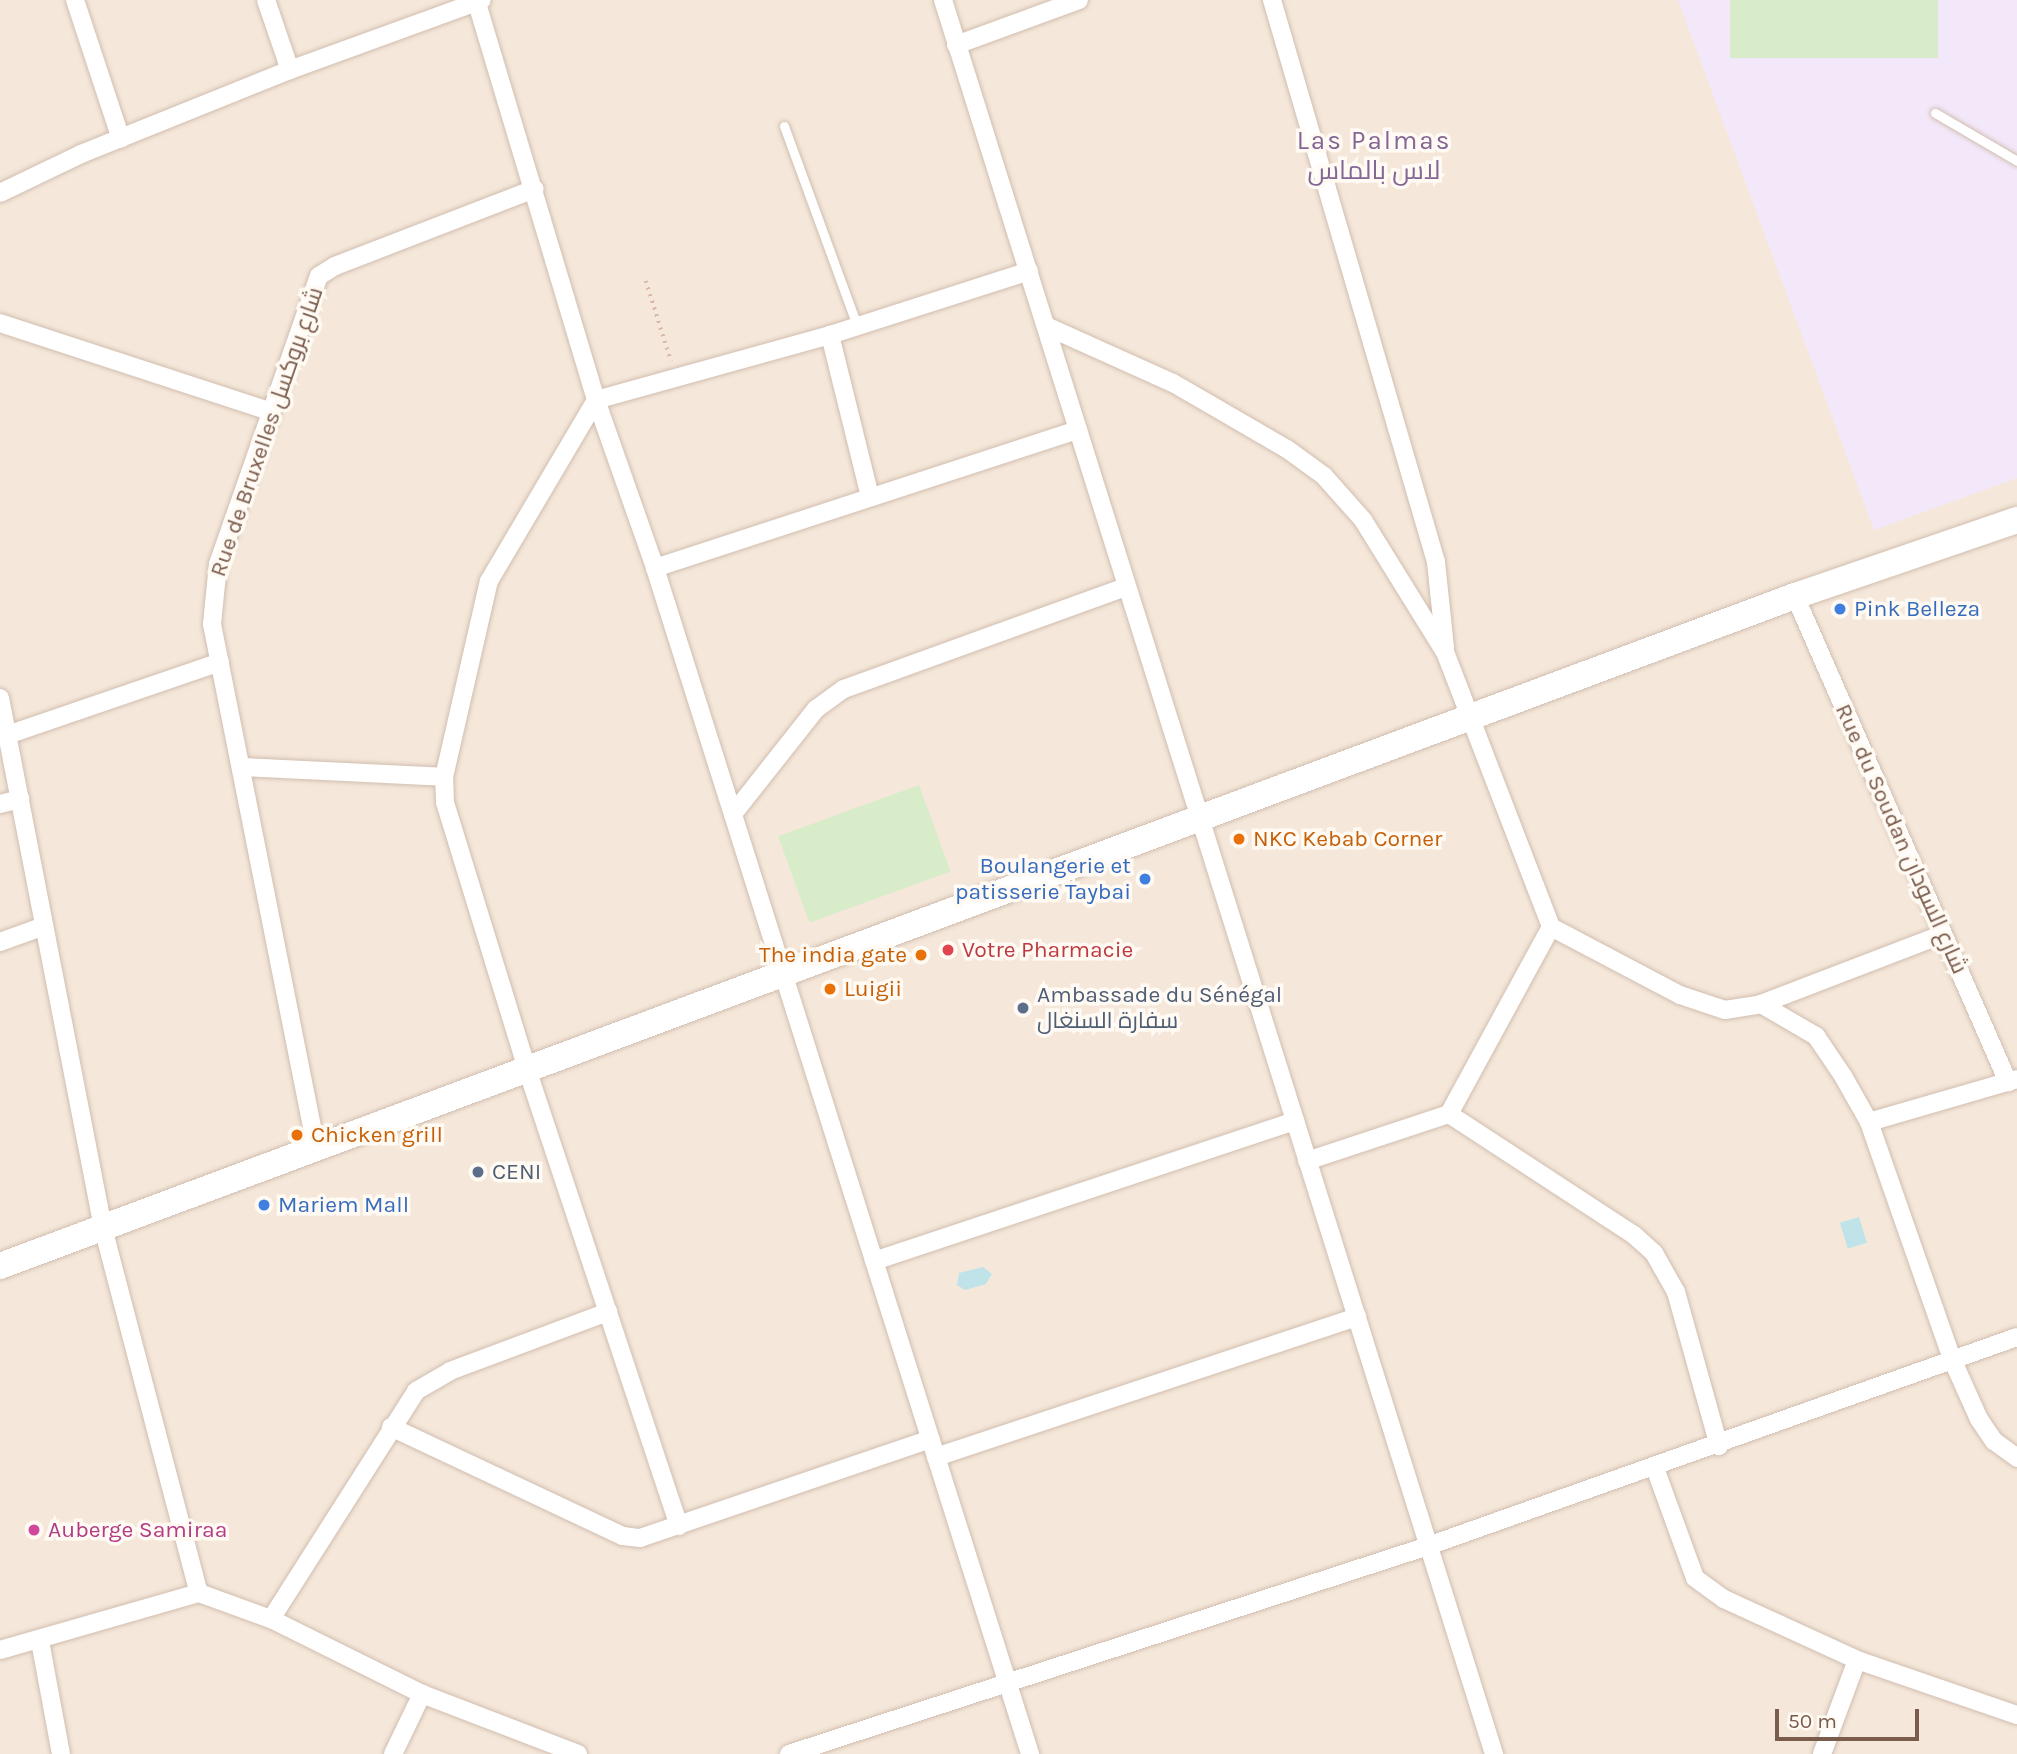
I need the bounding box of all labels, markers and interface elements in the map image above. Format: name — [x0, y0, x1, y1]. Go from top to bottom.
district label: Las Palmas لاس بالماس — [1298, 125, 1450, 186]
street label: Rue de Bruxelles شارع بروكسل — [204, 284, 330, 580]
place label: Pink Belleza — [1854, 595, 1980, 623]
marker: Pink Belleza — [1832, 601, 1848, 617]
street label: Rue du Soudan شارع السودان — [1829, 700, 1973, 978]
place label: NKC Kebab Corner — [1253, 825, 1442, 853]
marker: NKC Kebab Corner — [1231, 831, 1247, 847]
place label: Boulangerie et patisserie Taybai — [955, 852, 1131, 906]
marker: Boulangerie et patisserie Taybai — [1137, 871, 1153, 887]
place label: Votre Pharmacie — [962, 936, 1133, 964]
place label: The india gate — [759, 941, 907, 969]
marker: Votre Pharmacie — [940, 942, 956, 958]
marker: The india gate — [913, 947, 929, 963]
place label: Luigii — [844, 975, 902, 1003]
marker: Luigii — [822, 981, 838, 997]
place label: Ambassade du Sénégal سفارة السنغال — [1037, 981, 1282, 1035]
marker: Ambassade du Sénégal سفارة السنغال — [1015, 1000, 1031, 1016]
place label: Chicken grill — [311, 1121, 443, 1149]
marker: Chicken grill — [289, 1127, 305, 1143]
place label: CENI — [492, 1158, 541, 1186]
marker: CENI — [470, 1164, 486, 1180]
place label: Mariem Mall — [278, 1191, 409, 1219]
marker: Mariem Mall — [256, 1197, 272, 1213]
place label: Auberge Samiraa — [48, 1516, 227, 1544]
marker: Auberge Samiraa — [26, 1522, 42, 1538]
scale bar — [1779, 1694, 1923, 1738]
text: 50 m — [1788, 1709, 1837, 1733]

